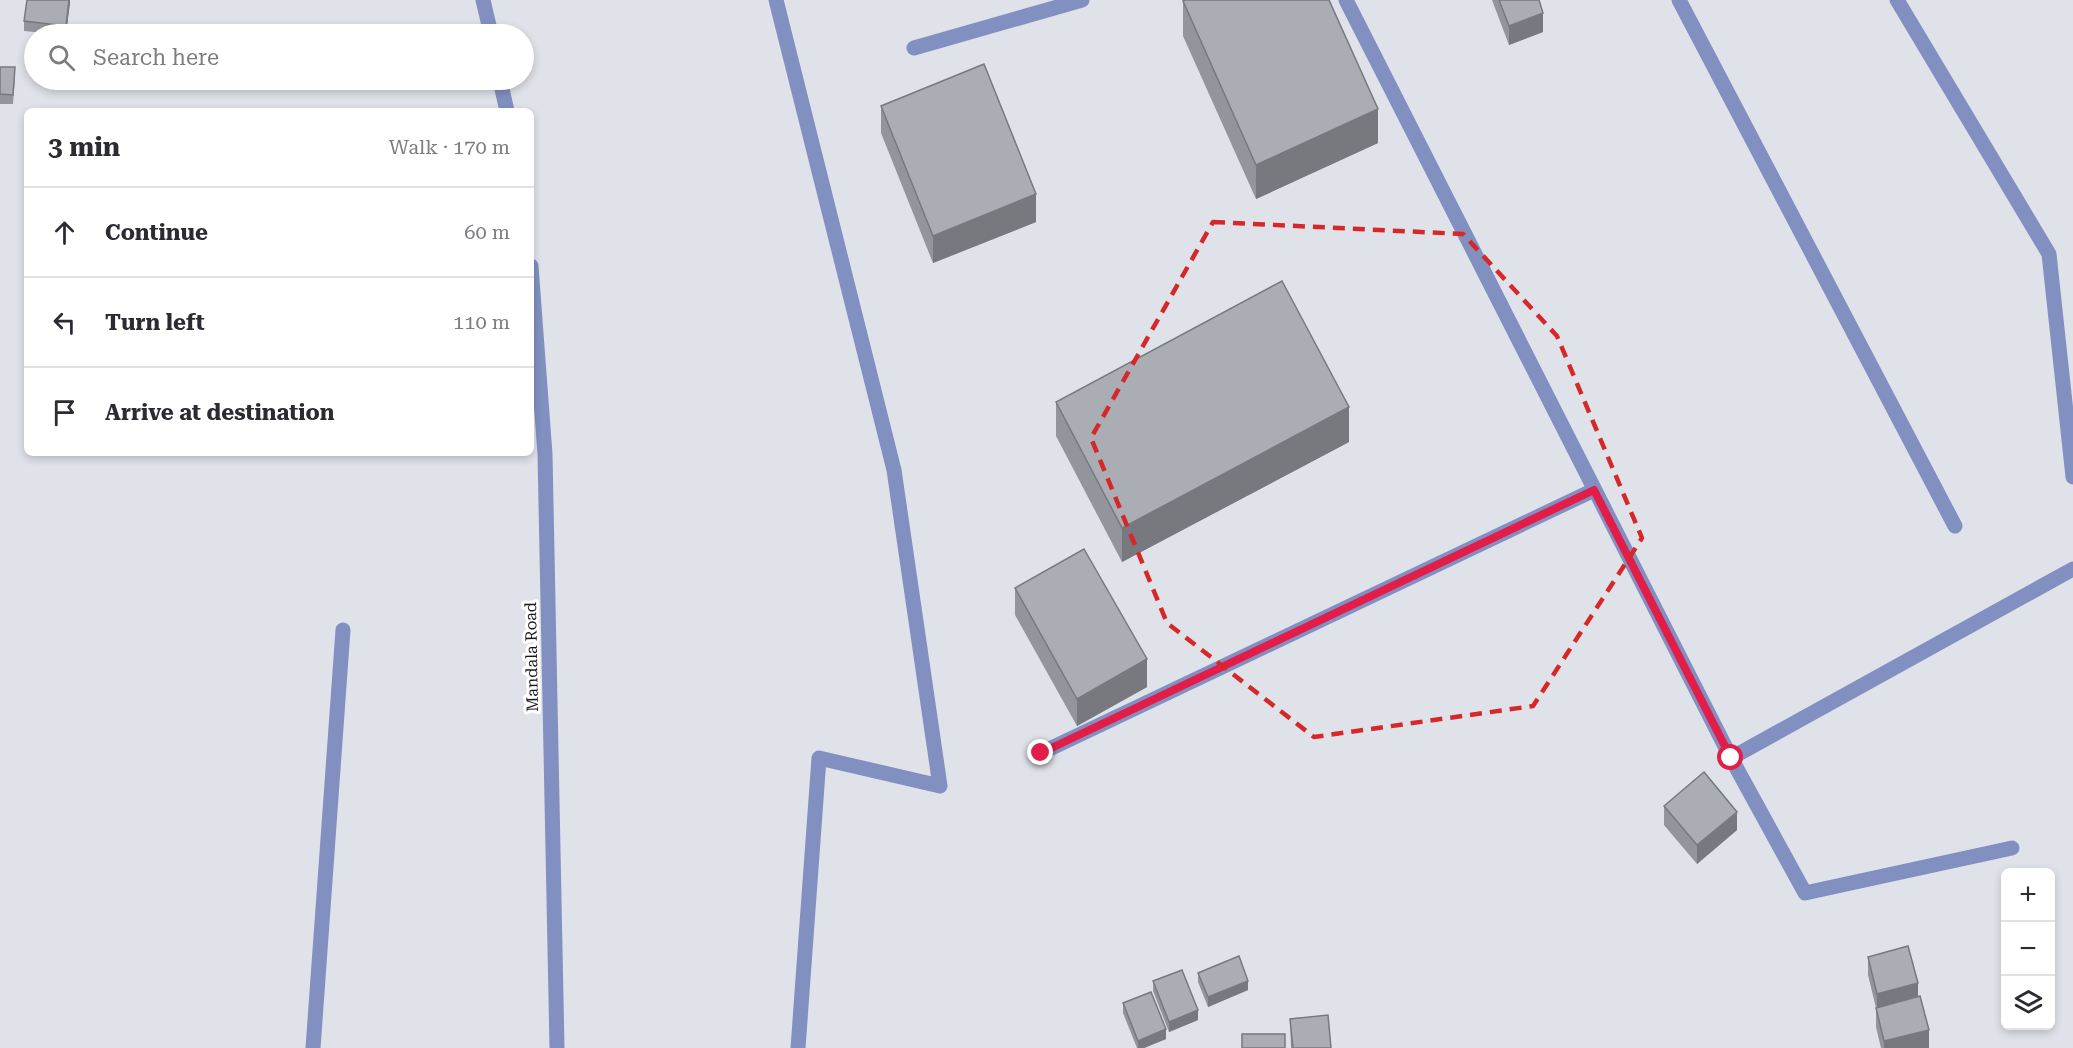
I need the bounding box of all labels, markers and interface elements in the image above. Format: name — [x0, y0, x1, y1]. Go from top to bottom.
search box — [24, 24, 534, 90]
icon: search — [45, 41, 78, 74]
text: Search here — [93, 45, 219, 70]
text: 3 min — [48, 132, 120, 162]
text: Walk · 170 m — [389, 135, 510, 159]
icon: ahead — [48, 216, 81, 249]
text: Continue — [105, 220, 208, 245]
text: 60 m — [464, 220, 510, 244]
icon: left — [48, 306, 81, 339]
text: Turn left — [105, 310, 205, 335]
text: 110 m — [453, 310, 510, 334]
icon: arrive — [48, 396, 81, 429]
text: Arrive at destination — [105, 400, 334, 425]
street label: Mandala Road — [521, 602, 542, 712]
route end — [1027, 739, 1053, 765]
route start — [1717, 744, 1743, 770]
map controls — [2001, 868, 2055, 1030]
button: + — [2001, 868, 2055, 922]
button: − — [2001, 922, 2055, 976]
button: layers — [2001, 976, 2055, 1030]

